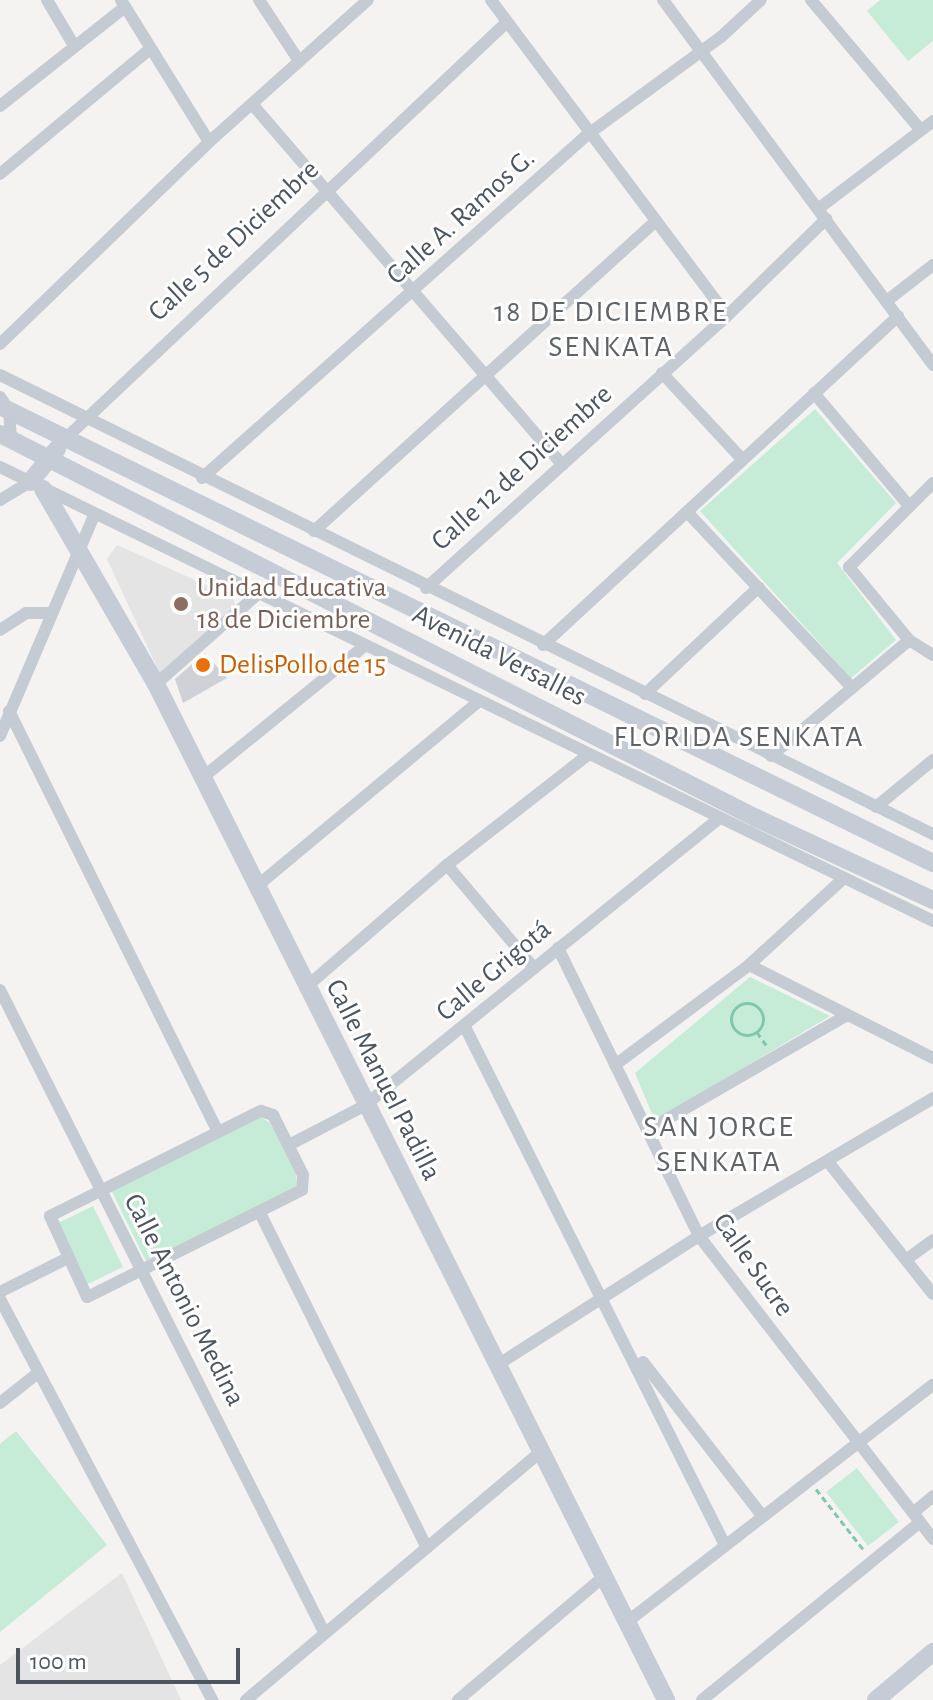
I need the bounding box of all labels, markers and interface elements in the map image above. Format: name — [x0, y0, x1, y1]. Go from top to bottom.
street label: Calle A. Ramos G. — [380, 142, 542, 292]
street label: Calle 5 de Diciembre — [142, 153, 326, 329]
district label: 18 DE DICIEMBRE SENKATA — [494, 294, 728, 364]
street label: Calle 12 de Diciembre — [425, 378, 619, 558]
place label: Unidad Educativa 18 de Diciembre — [197, 571, 387, 637]
marker: Unidad Educativa 18 de Diciembre — [172, 595, 190, 613]
street label: Avenida Versalles — [407, 598, 591, 714]
place label: DelisPollo de 15 — [219, 648, 386, 682]
marker: DelisPollo de 15 — [194, 656, 212, 674]
district label: FLORIDA SENKATA — [613, 719, 865, 755]
street label: Calle Grigotá — [430, 913, 558, 1029]
street label: Calle Manuel Padilla — [318, 974, 448, 1186]
district label: SAN JORGE SENKATA — [643, 1109, 795, 1180]
street label: Calle Antonio Medina — [116, 1188, 252, 1412]
street label: Calle Sucre — [705, 1207, 801, 1323]
scale bar — [20, 1632, 244, 1682]
text: 100 m — [30, 1650, 87, 1674]

